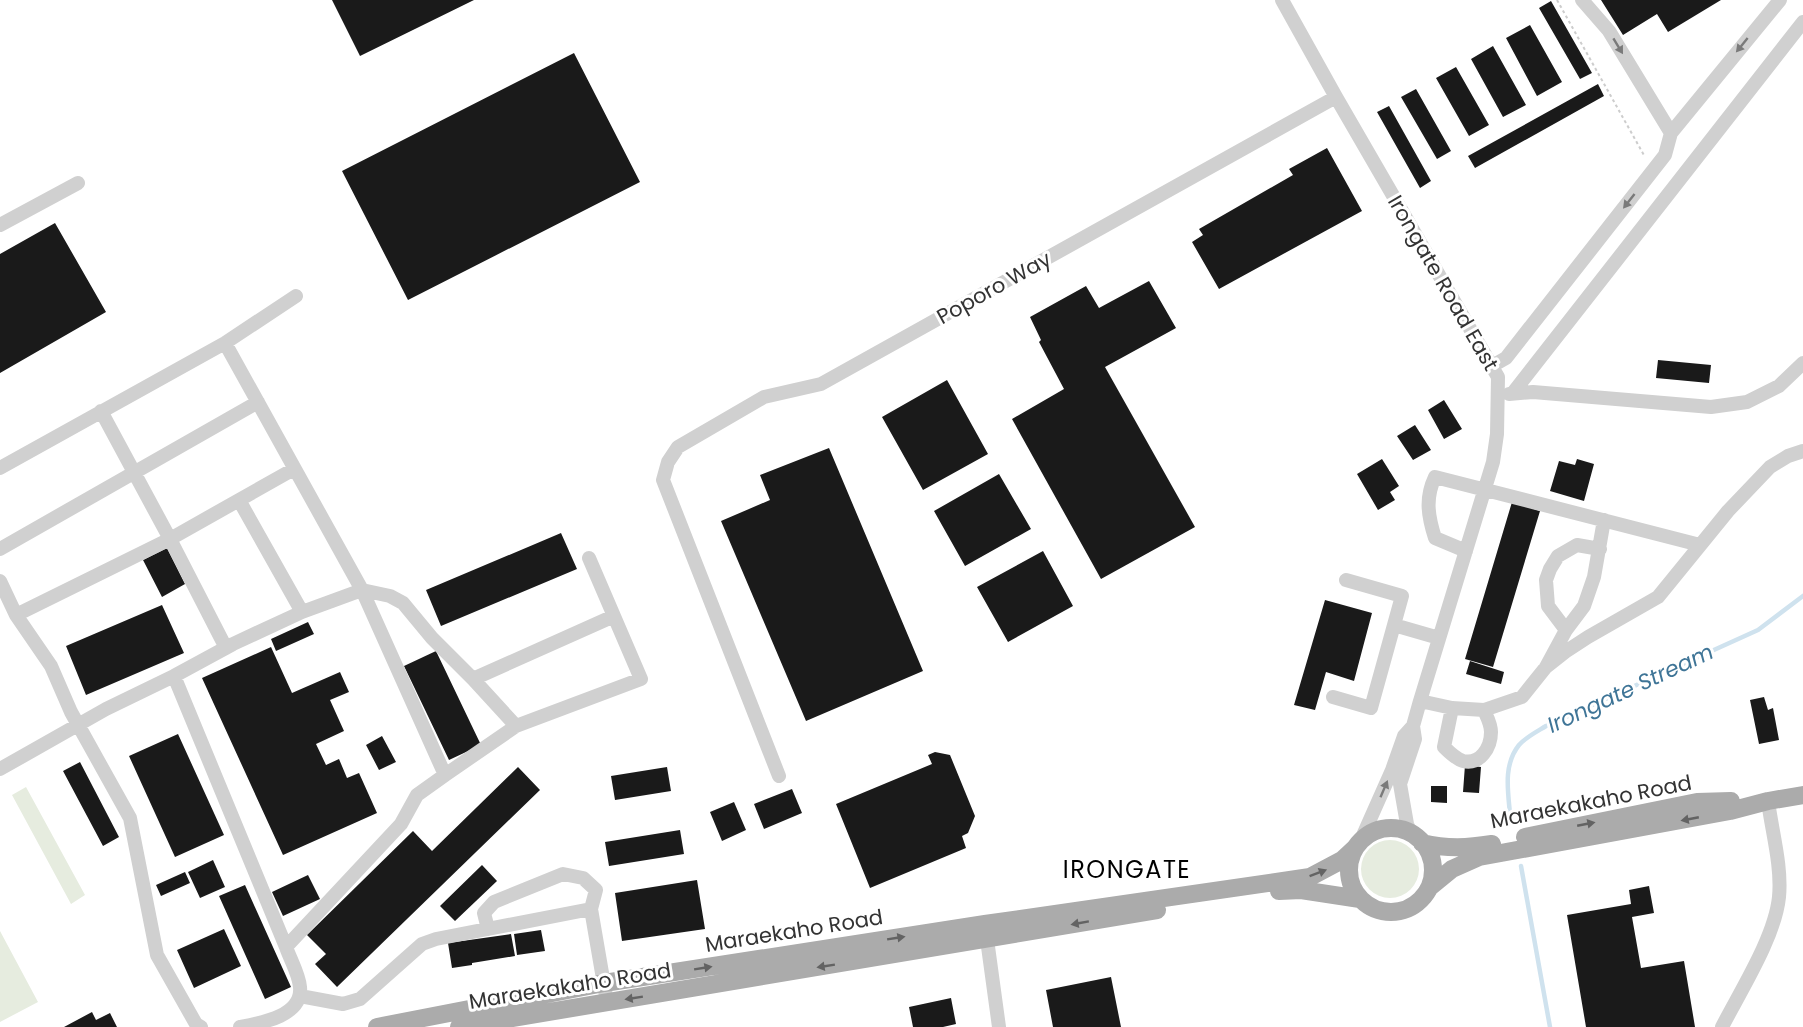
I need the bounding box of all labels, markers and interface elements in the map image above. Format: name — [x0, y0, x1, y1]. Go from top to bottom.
one-way arrow — [1736, 37, 1749, 53]
one-way arrow — [1613, 38, 1624, 54]
street label: Irongate Road East — [1381, 190, 1506, 376]
one-way arrow — [1623, 194, 1635, 209]
street label: Poporo Way — [931, 244, 1056, 331]
water label: Irongate Stream — [1542, 636, 1718, 741]
street label: Maraekakaho Road — [1488, 768, 1694, 835]
one-way arrow — [1379, 779, 1389, 797]
one-way arrow — [1681, 815, 1700, 824]
one-way arrow — [1577, 819, 1596, 828]
district label: IRONGATE — [1063, 853, 1191, 886]
one-way arrow — [1309, 868, 1327, 878]
street label: Maraekaho Road — [703, 902, 885, 959]
one-way arrow — [1071, 919, 1090, 928]
one-way arrow — [887, 933, 906, 942]
street label: Maraekakaho Road — [467, 955, 673, 1016]
one-way arrow — [816, 962, 835, 971]
one-way arrow — [694, 963, 713, 972]
one-way arrow — [624, 993, 643, 1002]

